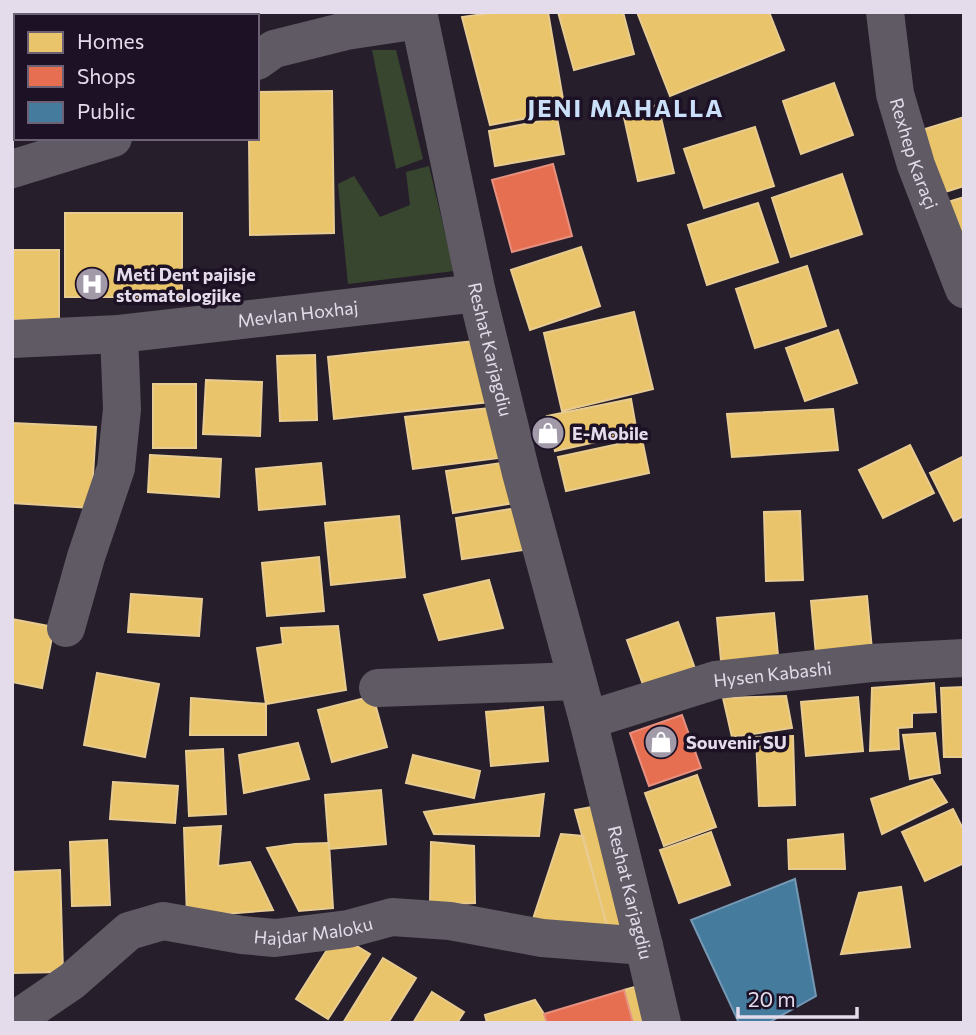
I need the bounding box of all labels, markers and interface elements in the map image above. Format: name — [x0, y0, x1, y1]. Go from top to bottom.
legend — [14, 14, 259, 140]
text: Homes — [77, 28, 144, 53]
text: Shops — [77, 63, 136, 88]
district label: JENI MAHALLA — [528, 93, 724, 122]
street label: Rexhep Karaçi — [886, 95, 943, 212]
text: Public — [77, 98, 135, 123]
place label: Meti Dent pajisje stomatologjike — [116, 263, 256, 306]
hospital icon: Meti Dent pajisje stomatologjike — [73, 265, 111, 303]
street label: Reshat Karjagdiu — [464, 280, 518, 418]
street label: Mevlan Hoxhaj — [236, 296, 359, 331]
shop icon: E-Mobile — [529, 414, 567, 452]
place label: E-Mobile — [572, 422, 648, 444]
street label: Hysen Kabashi — [712, 656, 833, 691]
shop icon: Souvenir SU — [642, 723, 680, 761]
place label: Souvenir SU — [686, 731, 787, 753]
street label: Reshat Karjagdiu — [604, 823, 658, 962]
street label: Hajdar Maloku — [253, 912, 375, 949]
scale bar — [738, 976, 857, 1020]
text: 20 m — [748, 986, 796, 1011]

